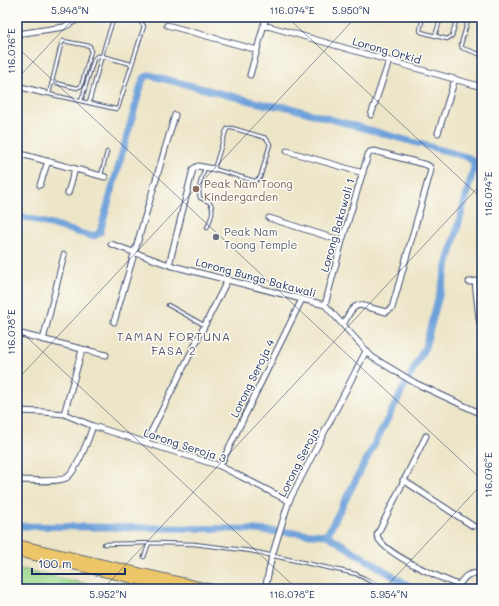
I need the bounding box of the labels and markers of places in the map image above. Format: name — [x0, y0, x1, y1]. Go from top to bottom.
place label: Peak Nam Toong Kindergarden — [204, 176, 293, 204]
marker: Peak Nam Toong Kindergarden — [191, 184, 201, 194]
place label: Peak Nam Toong Temple — [224, 224, 297, 252]
marker: Peak Nam Toong Temple — [211, 232, 221, 242]

